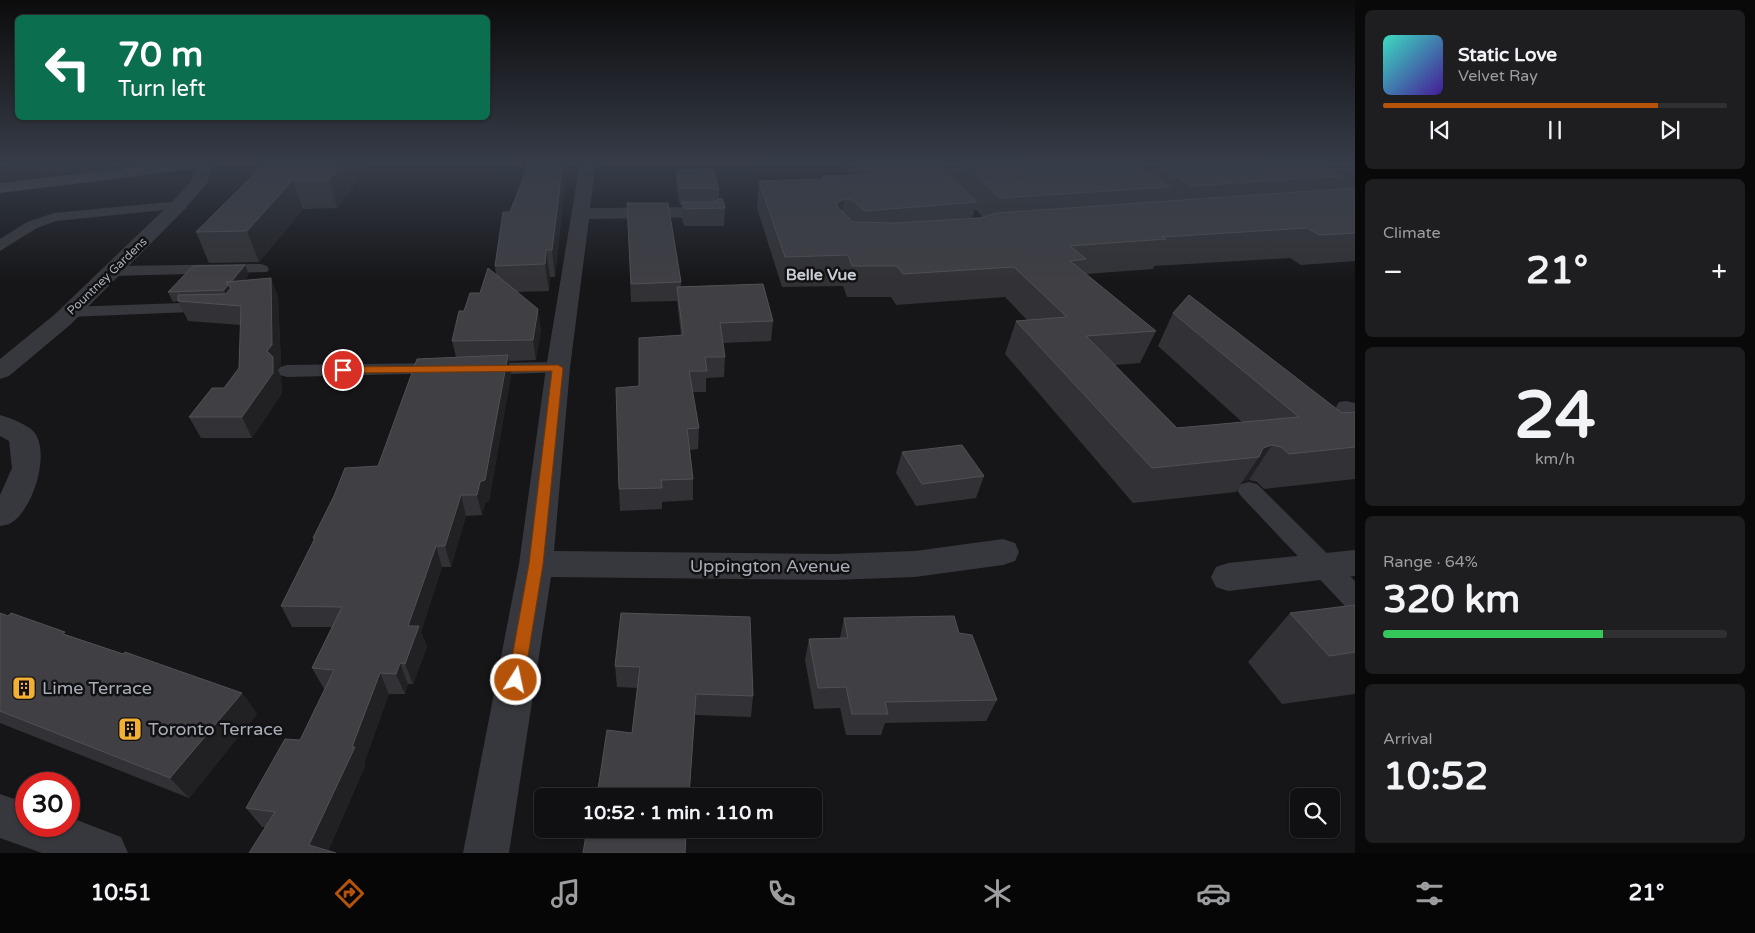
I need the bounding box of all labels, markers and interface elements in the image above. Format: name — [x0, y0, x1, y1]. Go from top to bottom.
text: 70 m — [118, 34, 203, 76]
icon: left — [35, 35, 100, 100]
text: Static Love — [1458, 44, 1557, 66]
text: Velvet Ray — [1458, 66, 1538, 86]
text: Turn left — [118, 76, 206, 102]
icon: previous — [1426, 116, 1454, 144]
icon: pause — [1541, 116, 1569, 144]
icon: next — [1656, 116, 1684, 144]
text: Climate — [1383, 223, 1441, 243]
street label: Pountney Gardens — [64, 234, 150, 318]
text: 21° — [1526, 248, 1588, 294]
text: − — [1383, 255, 1403, 289]
text: + — [1711, 255, 1727, 289]
district label: Belle Vue — [786, 265, 856, 285]
pin — [322, 349, 364, 391]
icon: arrive — [329, 356, 357, 384]
text: 24 — [1514, 377, 1596, 456]
text: km/h — [1535, 449, 1575, 469]
text: Range · 64% — [1383, 552, 1478, 572]
street label: Uppington Avenue — [690, 555, 850, 577]
text: 320 km — [1383, 577, 1520, 623]
position arrow — [489, 653, 541, 705]
building icon: Lime Terrace — [11, 675, 37, 701]
place label: Lime Terrace — [42, 677, 152, 699]
building icon: Toronto Terrace — [117, 716, 143, 742]
place label: Toronto Terrace — [148, 718, 283, 740]
text: Arrival — [1383, 729, 1432, 749]
text: 10:52 — [1383, 754, 1488, 800]
speed limit sign: 30 — [15, 772, 80, 837]
map controls — [1290, 788, 1340, 838]
button: search — [1290, 788, 1340, 838]
text: 10:52 · 1 min · 110 m — [582, 802, 774, 824]
icon: directions — [332, 876, 367, 911]
icon: music — [548, 876, 583, 911]
icon: phone — [764, 876, 799, 911]
icon: climate — [980, 876, 1015, 911]
icon: car — [1196, 876, 1231, 911]
icon: filters — [1412, 876, 1447, 911]
text: 10:51 — [91, 880, 151, 906]
text: 21° — [1628, 880, 1664, 906]

